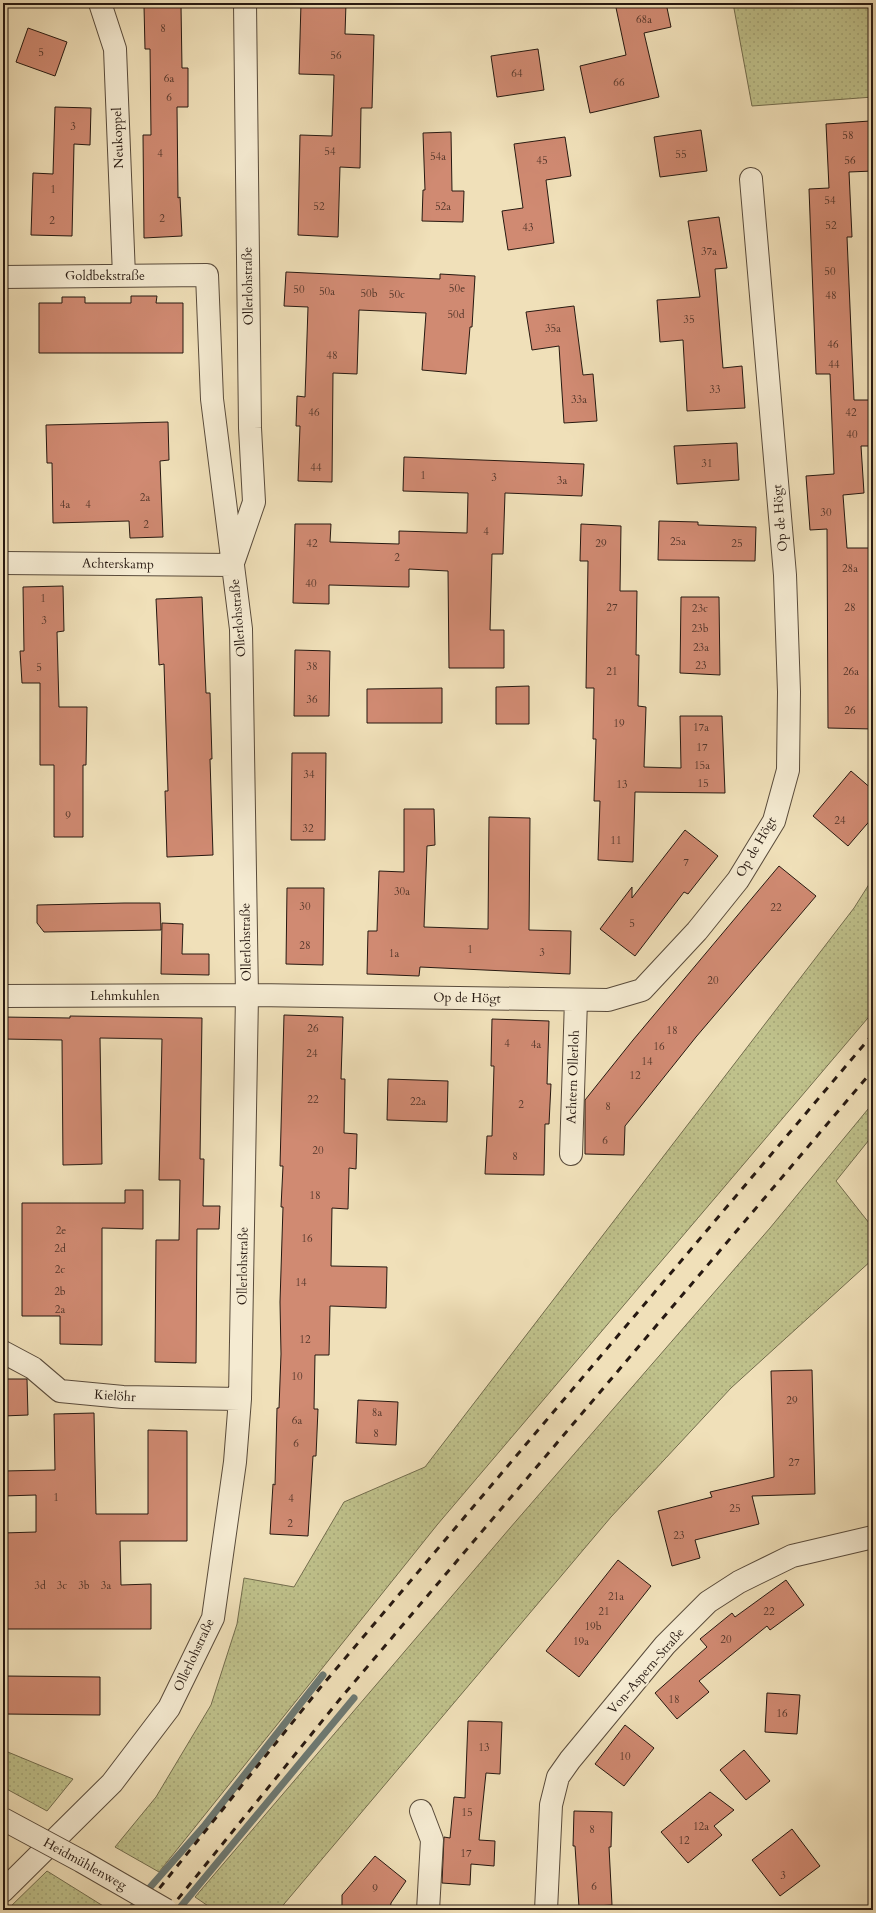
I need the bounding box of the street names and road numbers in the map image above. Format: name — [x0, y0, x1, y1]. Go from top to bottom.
street label: Neukoppel — [108, 106, 128, 169]
street label: Ollerlohstraße — [238, 247, 258, 325]
street label: Goldbekstraße — [65, 267, 145, 285]
street label: Op de Högt — [768, 484, 792, 552]
street label: Achterskamp — [82, 554, 154, 574]
street label: Ollerlohstraße — [226, 578, 250, 658]
street label: Op de Högt — [731, 813, 781, 881]
street label: Ollerlohstraße — [236, 903, 256, 981]
street label: Lehmkuhlen — [90, 987, 160, 1005]
street label: Op de Högt — [433, 988, 501, 1008]
street label: Achtern Ollerloh — [562, 1030, 584, 1124]
street label: Ollerlohstraße — [233, 1227, 253, 1305]
street label: Kielöhr — [94, 1386, 137, 1406]
street label: Ollerlohstraße — [169, 1616, 219, 1694]
street label: Von-Aspern-Straße — [604, 1624, 689, 1718]
street label: Heidmühlenweg — [40, 1834, 131, 1895]

